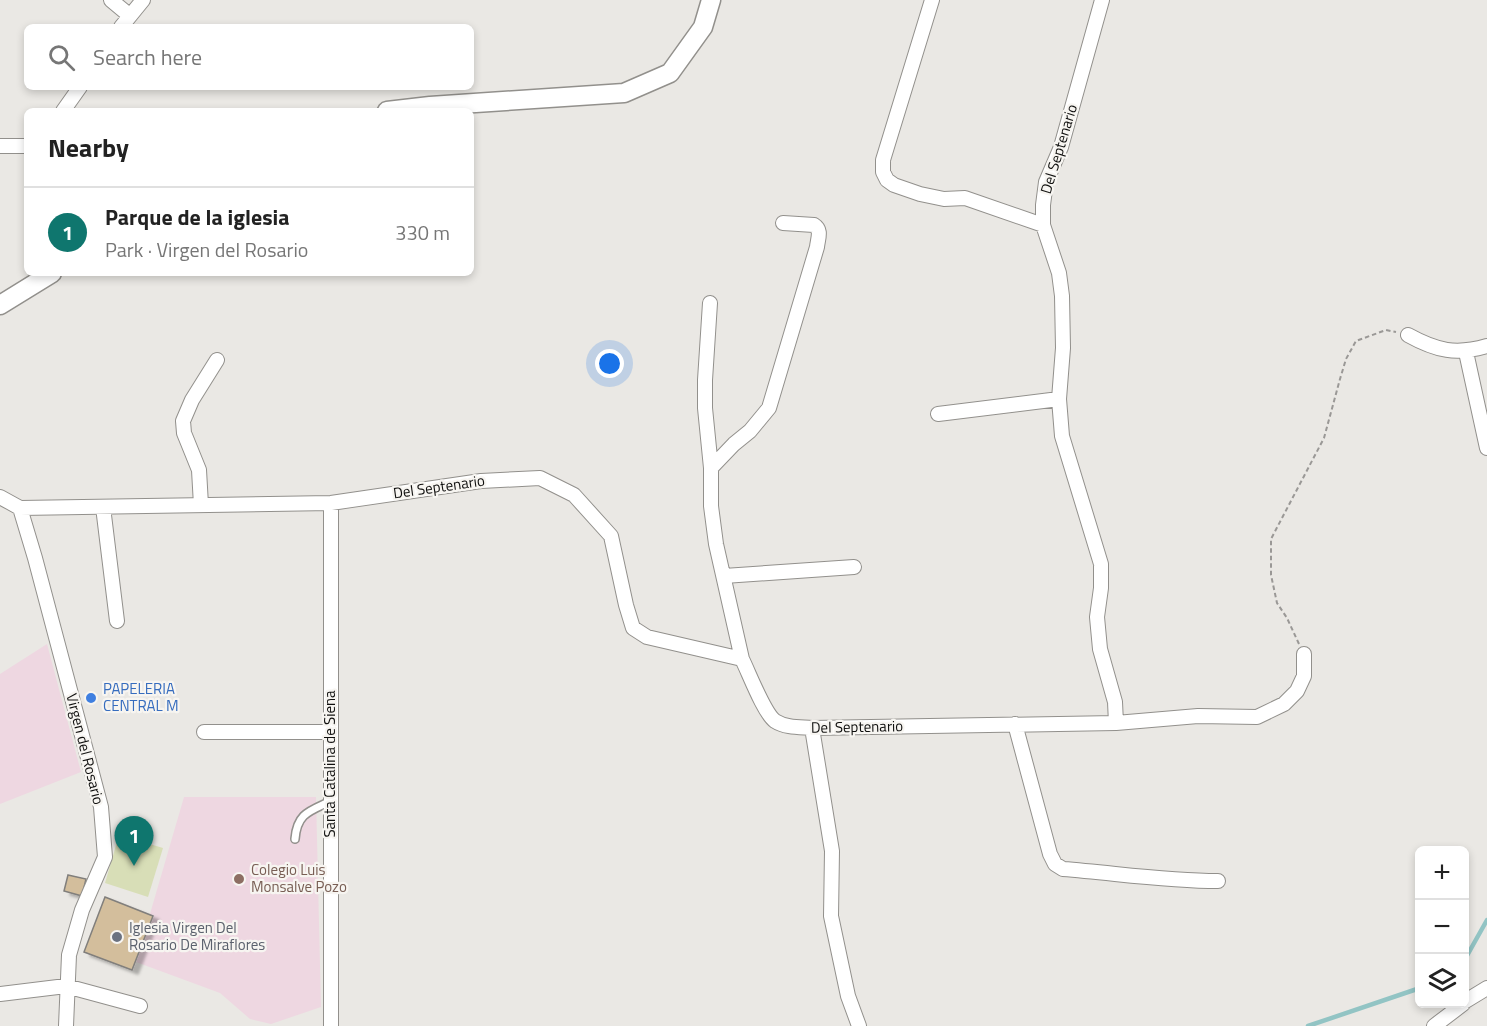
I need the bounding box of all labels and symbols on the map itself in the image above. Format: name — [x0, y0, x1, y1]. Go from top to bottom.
street label: Del Septenario — [1034, 101, 1083, 196]
your location — [595, 349, 624, 378]
street label: Del Septenario — [392, 469, 486, 504]
place label: PAPELERIA CENTRAL M — [103, 677, 179, 717]
street label: Santa Catalina de Siena — [318, 690, 341, 838]
street label: Virgen del Rosario — [61, 691, 110, 807]
marker: PAPELERIA CENTRAL M — [84, 691, 98, 705]
street label: Del Septenario — [811, 714, 903, 739]
pin: 1 — [114, 816, 154, 866]
place label: Colegio Luis Monsalve Pozo — [251, 858, 347, 898]
marker: Colegio Luis Monsalve Pozo — [232, 872, 246, 886]
place label: Iglesia Virgen Del Rosario De Miraflores — [129, 916, 265, 956]
marker: Iglesia Virgen Del Rosario De Miraflores — [110, 930, 124, 944]

